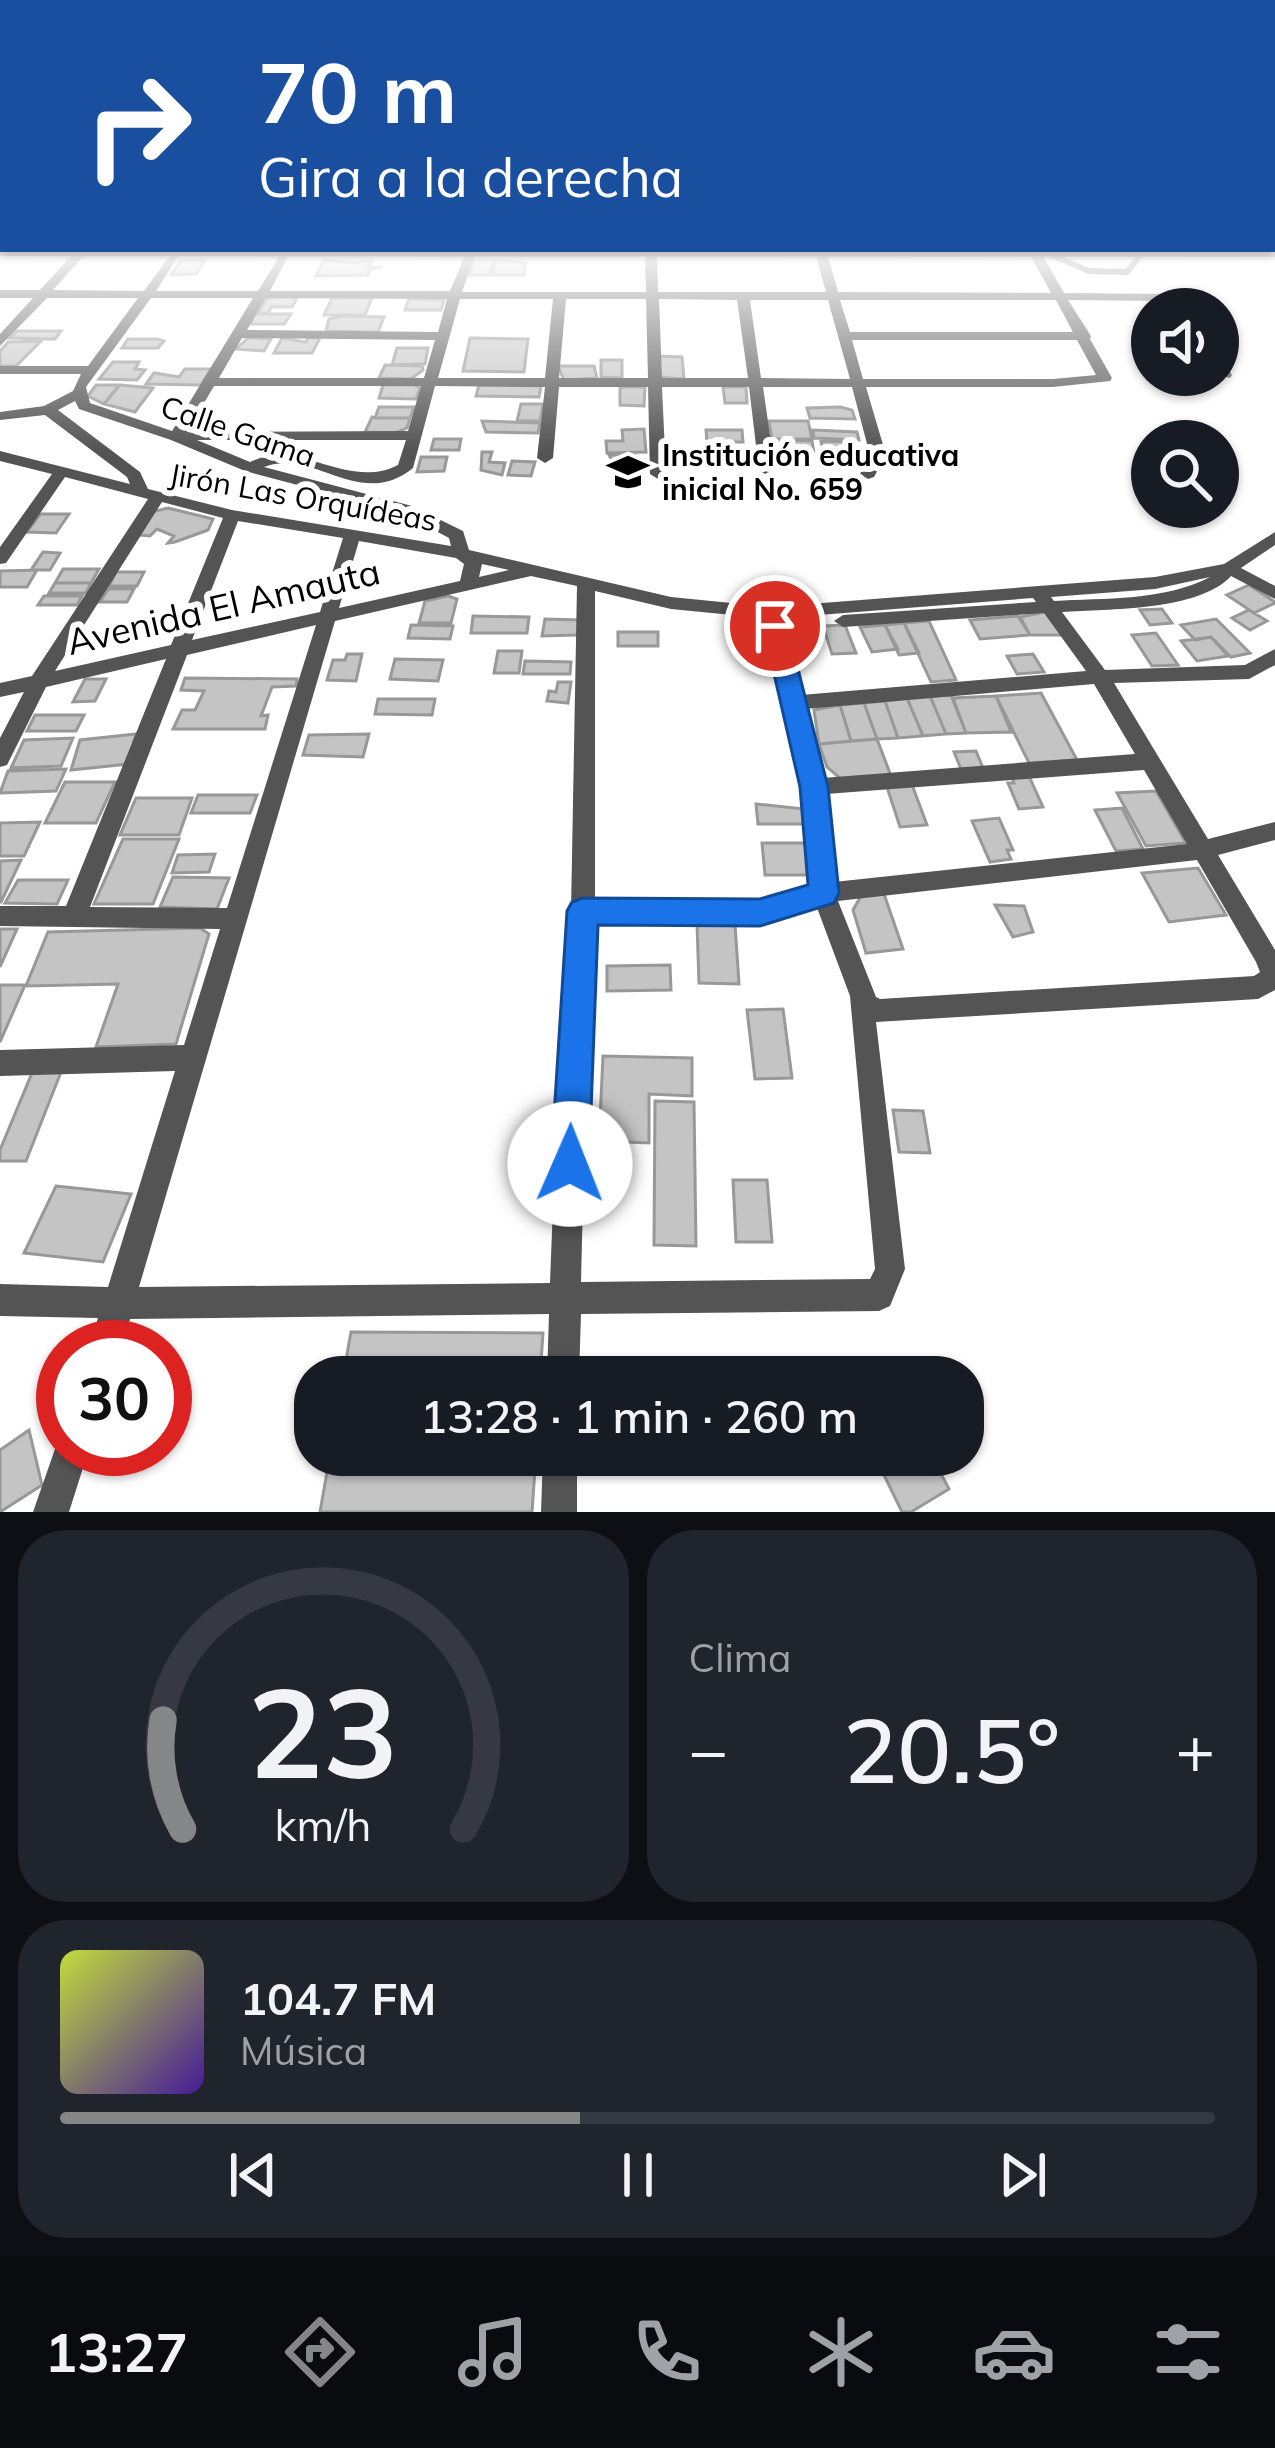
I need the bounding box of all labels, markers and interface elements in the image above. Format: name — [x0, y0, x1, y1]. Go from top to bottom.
text: 70 m — [258, 39, 457, 144]
icon: right — [60, 48, 216, 204]
text: Gira a la derecha — [258, 143, 683, 211]
map controls — [1131, 288, 1239, 528]
button: sound — [1131, 288, 1239, 396]
street label: Calle Gama — [156, 387, 320, 475]
button: search — [1131, 420, 1239, 528]
place label: Institución educativa inicial No. 659 — [662, 436, 959, 508]
school or university icon: Institución educativa inicial No. 659 — [605, 449, 651, 495]
street label: Jirón Las Orquídeas — [166, 455, 440, 539]
street label: Avenida El Amauta — [62, 548, 384, 664]
pin — [724, 575, 826, 677]
icon: arrive — [742, 593, 808, 659]
position arrow — [507, 1101, 633, 1227]
speed limit sign: 30 — [36, 1320, 192, 1476]
text: 13:28 · 1 min · 260 m — [420, 1388, 858, 1444]
text: Clima — [689, 1633, 791, 1682]
text: 23 — [248, 1653, 398, 1809]
text: 20.5° — [843, 1693, 1060, 1806]
text: − — [689, 1708, 728, 1791]
text: + — [1175, 1708, 1215, 1791]
text: km/h — [275, 1798, 372, 1852]
text: 104.7 FM — [240, 1970, 436, 2026]
text: Música — [240, 2026, 367, 2075]
icon: previous — [220, 2142, 286, 2208]
icon: pause — [605, 2142, 671, 2208]
icon: next — [990, 2142, 1056, 2208]
icon: directions — [278, 2310, 362, 2394]
icon: music — [451, 2310, 535, 2394]
icon: phone — [625, 2310, 709, 2394]
icon: climate — [799, 2310, 883, 2394]
icon: car — [972, 2310, 1056, 2394]
icon: filters — [1146, 2310, 1230, 2394]
text: 13:27 — [45, 2318, 188, 2386]

